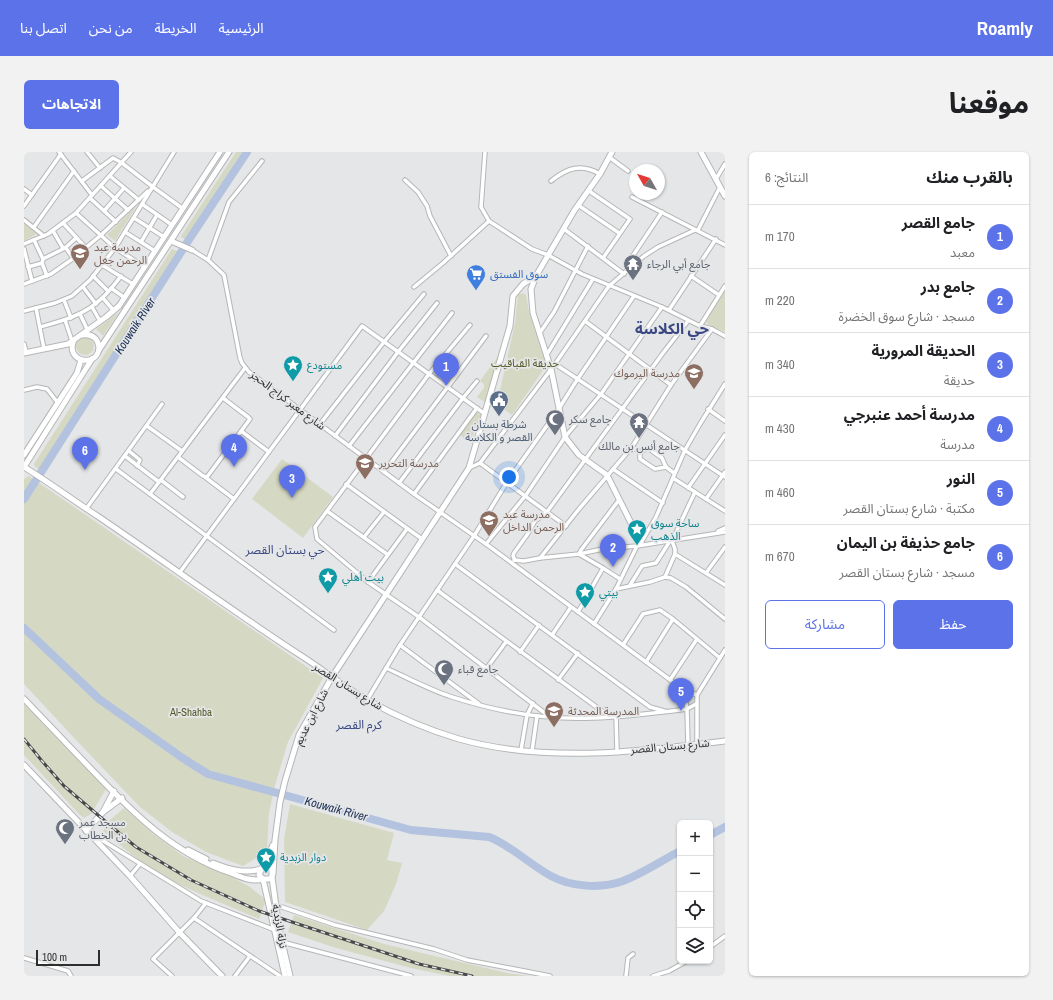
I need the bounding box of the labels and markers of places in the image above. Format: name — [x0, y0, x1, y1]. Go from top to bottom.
place label: مدرسة عبد الرحمن جغل — [94, 240, 147, 267]
school or university icon: مدرسة عبد الرحمن جغل — [69, 242, 91, 270]
temple icon: جامع أبي الرجاء — [622, 253, 644, 281]
place label: جامع أبي الرجاء — [647, 257, 711, 274]
supermarket icon: سوق الفستق — [465, 263, 487, 291]
place label: سوق الفستق — [490, 267, 548, 281]
pin: 1 — [433, 353, 459, 386]
place icon: مستودع — [282, 354, 304, 382]
place label: مستودع — [307, 358, 342, 373]
school or university icon: مدرسة اليرموك — [683, 362, 705, 390]
place label: مدرسة اليرموك — [614, 366, 680, 380]
public building icon: شرطة بستان القصر و الكلاسة — [488, 389, 510, 417]
mosque icon: جامع سكر — [544, 408, 566, 436]
temple icon: جامع أنس بن مالك — [628, 411, 650, 439]
place label: جامع سكر — [568, 412, 612, 427]
place label: شرطة بستان القصر و الكلاسة — [465, 417, 533, 444]
pin: 4 — [221, 434, 247, 467]
pin: 6 — [72, 437, 98, 470]
place label: جامع أنس بن مالك — [598, 439, 680, 454]
school or university icon: مدرسة التحرير — [354, 452, 376, 480]
place label: مدرسة التحرير — [378, 456, 439, 470]
pin: 3 — [279, 465, 305, 498]
place label: مدرسة عبد الرحمن الداخل — [503, 507, 564, 534]
school or university icon: مدرسة عبد الرحمن الداخل — [478, 509, 500, 537]
place label: ساحة سوق الذهب — [651, 516, 700, 543]
place icon: ساحة سوق الذهب — [626, 518, 648, 546]
pin: 2 — [600, 534, 626, 567]
place icon: بيت أهلي — [317, 566, 339, 594]
place label: بيت أهلي — [342, 570, 384, 587]
place icon: بيتي — [574, 581, 596, 609]
place label: بيتي — [599, 585, 618, 602]
mosque icon: جامع قباء — [433, 658, 455, 686]
place label: جامع قباء — [458, 662, 499, 677]
pin: 5 — [668, 678, 694, 711]
school or university icon: المدرسة المحدثة — [543, 700, 565, 728]
place label: المدرسة المحدثة — [568, 704, 639, 718]
place label: مسجد عمر بن الخطاب — [78, 815, 127, 842]
mosque icon: مسجد عمر بن الخطاب — [54, 817, 76, 845]
place icon: دوار الزبدية — [255, 846, 277, 874]
place label: دوار الزبدية — [280, 850, 326, 864]

